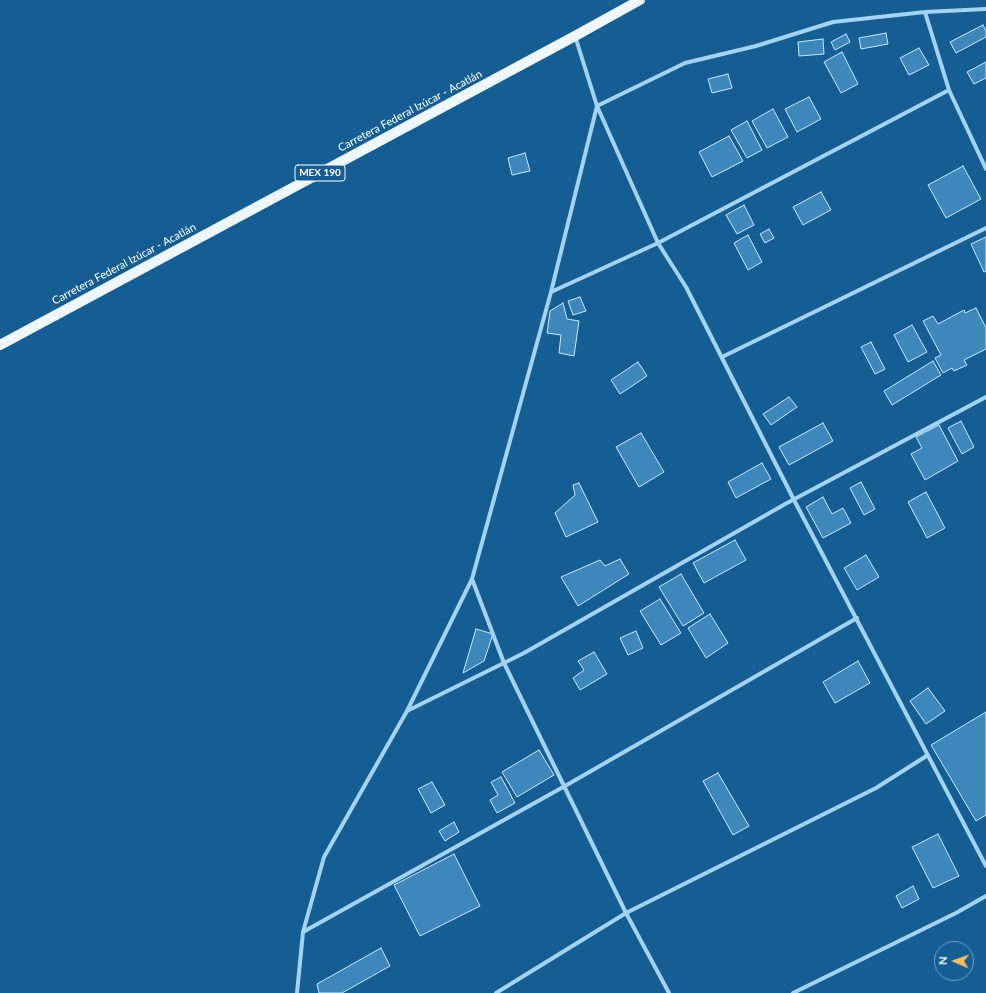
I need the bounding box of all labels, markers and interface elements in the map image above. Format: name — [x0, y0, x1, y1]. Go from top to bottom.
street label: Carretera Federal Izúcar - Acatlán — [336, 67, 484, 155]
road number: MEX 190 — [295, 165, 345, 181]
street label: Carretera Federal Izúcar - Acatlán — [50, 220, 198, 308]
north arrow — [934, 941, 974, 981]
text: N — [936, 956, 949, 965]

